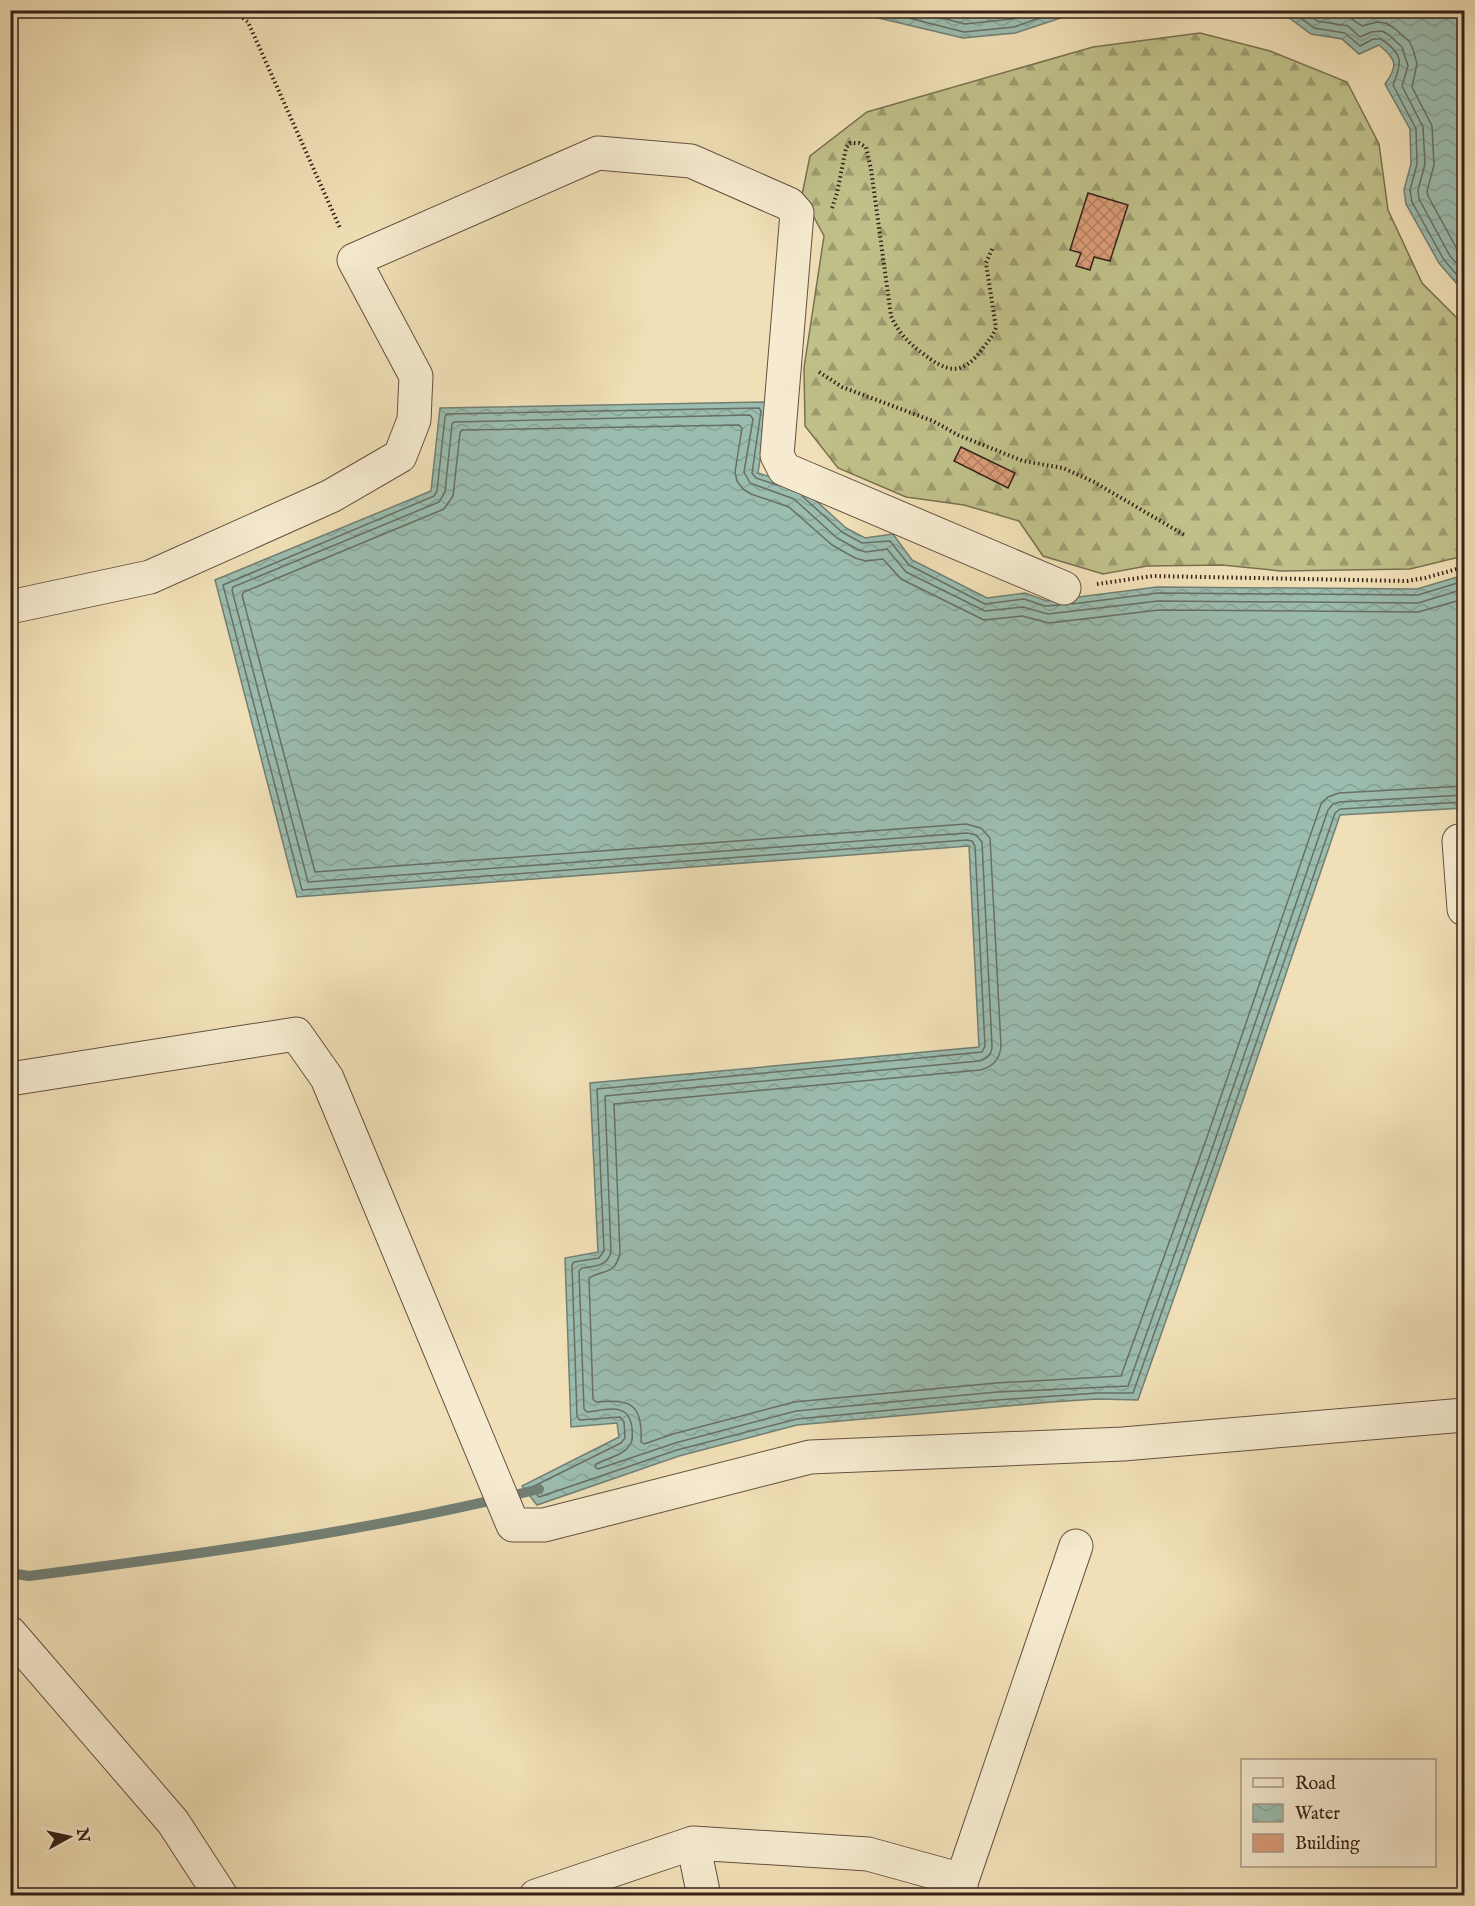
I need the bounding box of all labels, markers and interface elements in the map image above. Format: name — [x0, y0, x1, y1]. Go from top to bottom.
legend — [1241, 1759, 1436, 1867]
text: Road — [1295, 1773, 1336, 1796]
text: Water — [1295, 1803, 1340, 1826]
north arrow — [39, 1807, 99, 1867]
text: N — [71, 1826, 93, 1844]
text: Building — [1295, 1833, 1360, 1856]

